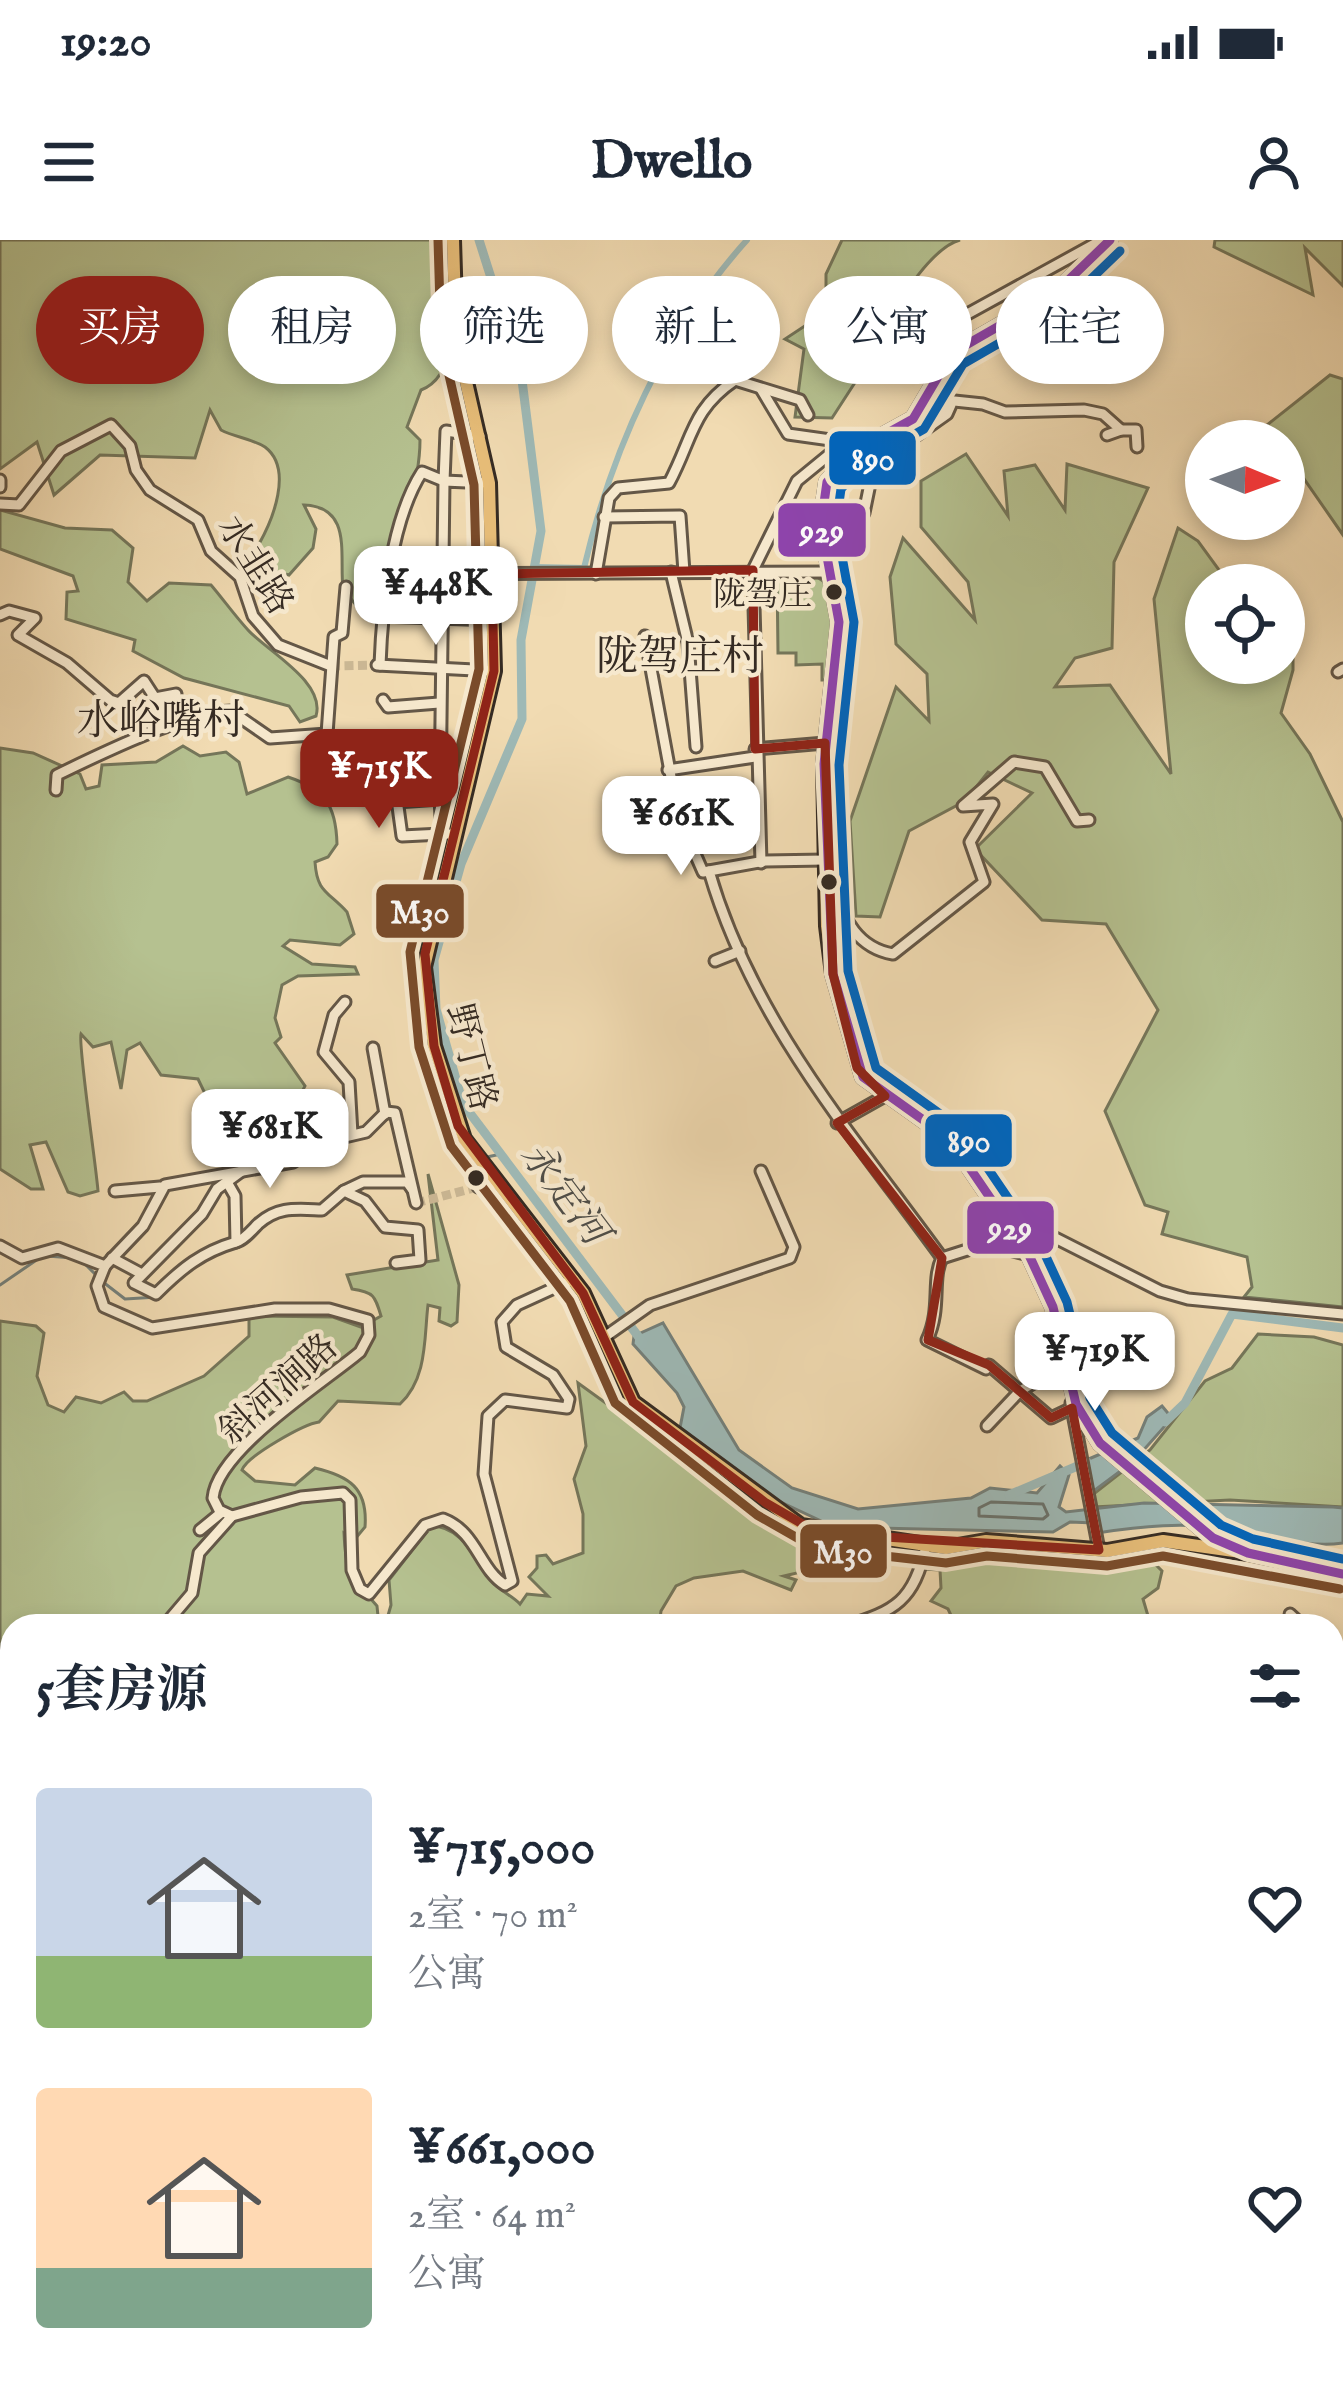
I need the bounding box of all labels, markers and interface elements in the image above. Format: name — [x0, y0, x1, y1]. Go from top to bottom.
text: 19:20 — [60, 14, 152, 71]
text: Dwello — [591, 128, 752, 197]
icon: menu — [36, 129, 102, 195]
icon: person — [1241, 129, 1307, 195]
chip: 买房 — [36, 276, 204, 384]
chip: 租房 — [228, 276, 396, 384]
chip: 筛选 — [420, 276, 588, 384]
chip: 新上 — [612, 276, 780, 384]
chip: 公寓 — [804, 276, 972, 384]
chip: 住宅 — [996, 276, 1164, 384]
north arrow — [1185, 420, 1305, 540]
map controls — [1185, 420, 1305, 684]
line badge: 890 — [827, 429, 918, 487]
text: 890 — [851, 440, 895, 482]
line badge: 929 — [776, 501, 868, 559]
street label: 水韭路 — [206, 508, 303, 624]
text: 929 — [798, 512, 844, 554]
pin: ¥448K — [352, 546, 520, 648]
text: ¥448K — [381, 560, 491, 609]
button: locate — [1185, 564, 1305, 684]
place label: 陇驾庄 — [713, 575, 812, 617]
marker: 陇驾庄 — [823, 581, 845, 603]
district label: 陇驾庄村 — [596, 632, 764, 685]
district label: 水峪嘴村 — [77, 696, 245, 749]
pin: ¥715K — [295, 729, 463, 831]
text: ¥715K — [327, 743, 431, 792]
pin: ¥661K — [597, 776, 765, 878]
text: ¥661K — [629, 790, 733, 839]
unlabelled marker — [818, 871, 840, 893]
line badge: M30 — [374, 882, 466, 940]
text: M30 — [390, 893, 450, 935]
street label: 野丁路 — [435, 1000, 505, 1116]
pin: ¥681K — [186, 1089, 354, 1191]
text: ¥681K — [219, 1103, 321, 1152]
line badge: 890 — [923, 1112, 1014, 1169]
text: 890 — [947, 1122, 991, 1164]
water label: 永定河 — [508, 1133, 622, 1260]
unlabelled marker — [465, 1167, 487, 1189]
line badge: 929 — [965, 1199, 1056, 1256]
text: 929 — [986, 1209, 1032, 1251]
pin: ¥719K — [1011, 1312, 1179, 1414]
street label: 斜河涧路 — [210, 1325, 348, 1456]
text: ¥719K — [1042, 1326, 1148, 1375]
line badge: M30 — [798, 1522, 889, 1580]
text: M30 — [813, 1533, 873, 1575]
icon: filters — [1242, 1653, 1308, 1719]
text: 5套房源 — [36, 1660, 207, 1725]
text: ¥715,000 — [408, 1817, 595, 1882]
icon: home — [132, 1836, 276, 1980]
icon: heart — [1242, 1875, 1308, 1941]
text: 2室 · 70 m² — [408, 1892, 578, 1941]
text: 公寓 — [408, 1951, 486, 2000]
text: ¥661,000 — [408, 2117, 596, 2182]
icon: home — [132, 2136, 276, 2280]
icon: heart — [1242, 2175, 1308, 2241]
text: 2室 · 64 m² — [408, 2192, 576, 2241]
text: 公寓 — [408, 2251, 486, 2300]

